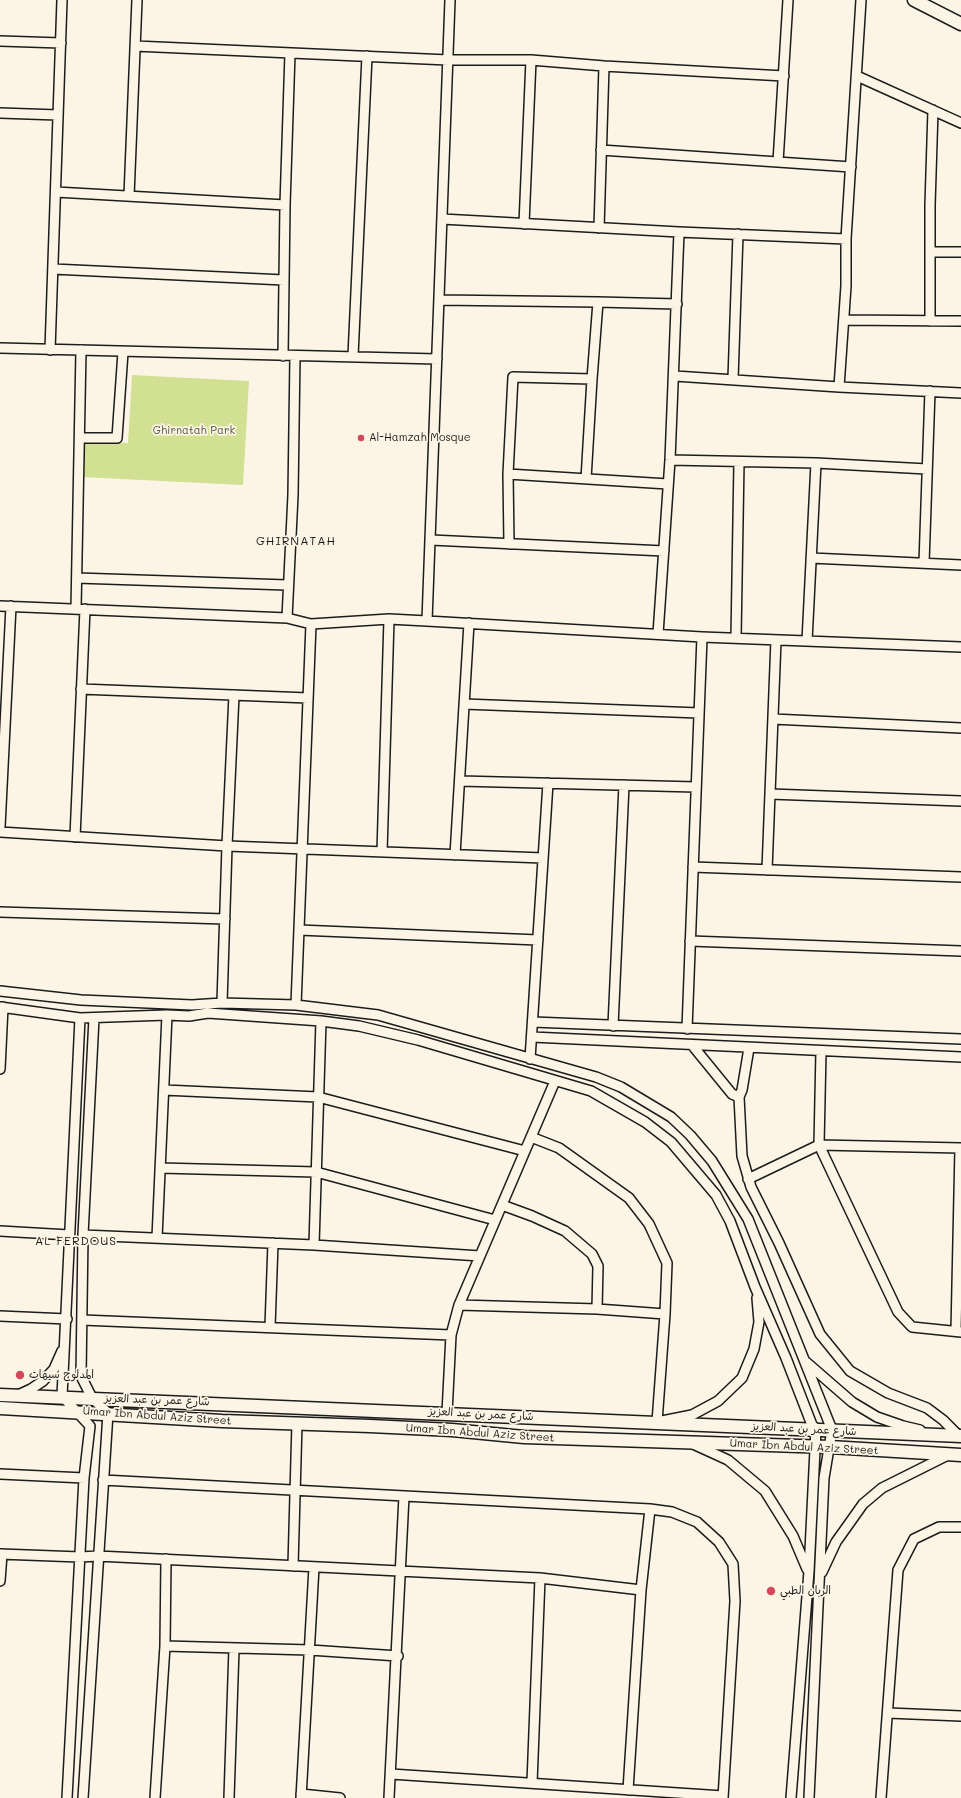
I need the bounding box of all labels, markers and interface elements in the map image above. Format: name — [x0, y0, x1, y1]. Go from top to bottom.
park label: Ghirnatah Park — [153, 424, 235, 438]
place label: Al-Hamzah Mosque — [369, 431, 471, 445]
marker: Al-Hamzah Mosque — [356, 433, 366, 443]
district label: GHIRNATAH — [256, 534, 336, 548]
district label: AL FERDOUS — [35, 1234, 117, 1248]
place label: المدلوح سيهات — [29, 1368, 94, 1382]
marker: المدلوح سيهات — [14, 1369, 26, 1381]
street label: شارع عمر بن عبد العزيز — [104, 1392, 210, 1408]
street label: Umar Ibn Abdul Aziz Street — [82, 1404, 232, 1428]
street label: شارع عمر بن عبد العزيز — [428, 1405, 534, 1423]
street label: شارع عمر بن عبد العزيز — [751, 1420, 857, 1438]
street label: Umar Ibn Abdul Aziz Street — [405, 1421, 555, 1445]
street label: Umar Ibn Abdul Aziz Street — [729, 1437, 879, 1457]
place label: الربان الطبي — [780, 1584, 831, 1598]
marker: الربان الطبي — [765, 1585, 777, 1597]

